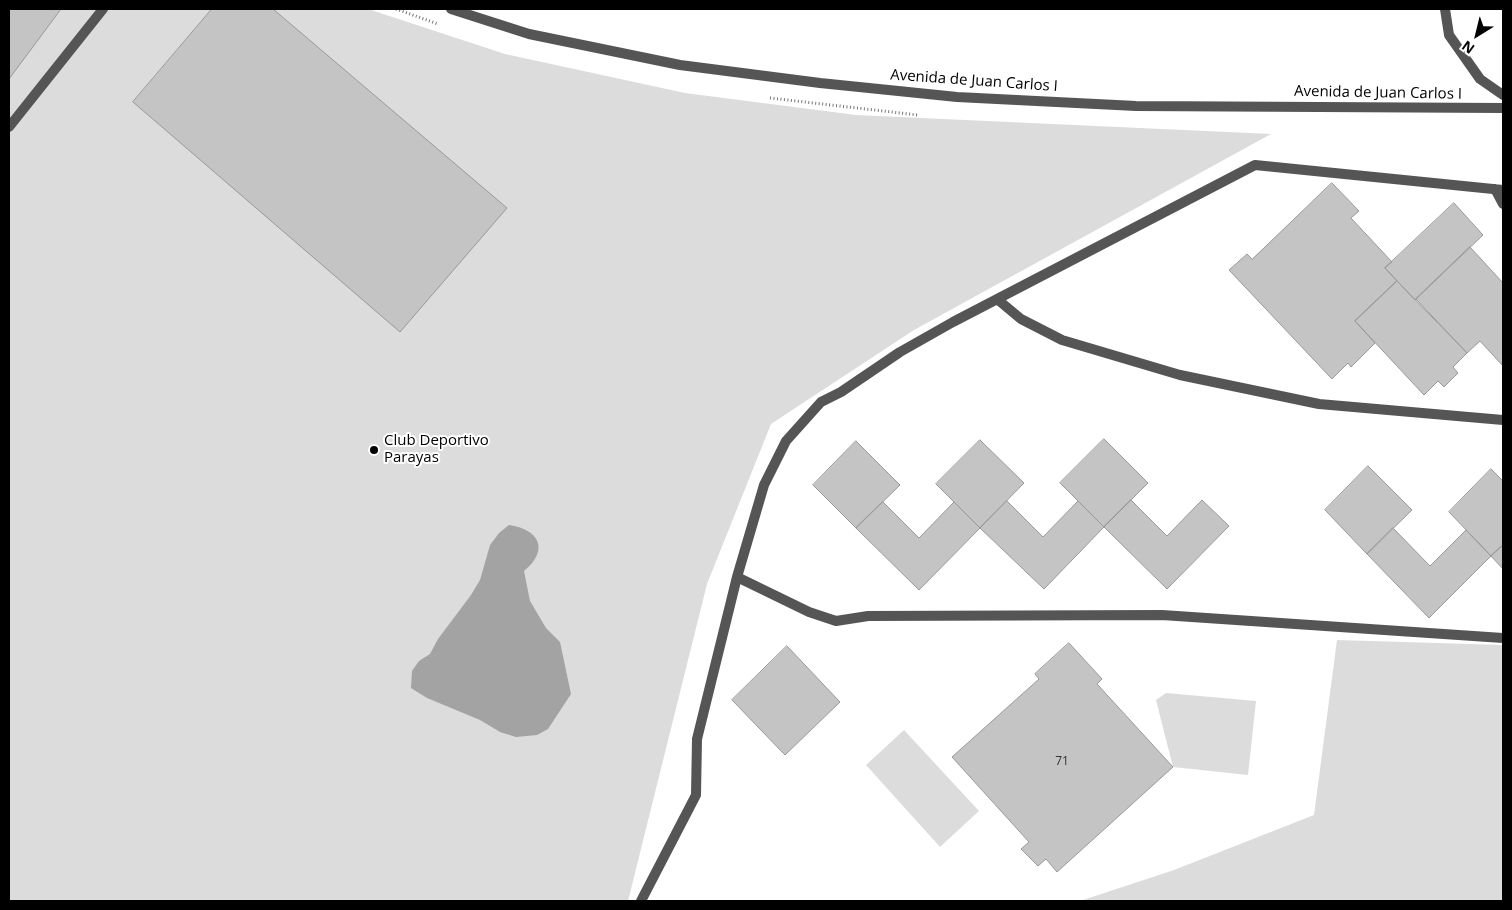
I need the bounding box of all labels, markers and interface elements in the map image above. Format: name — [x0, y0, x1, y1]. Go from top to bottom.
north arrow — [1452, 10, 1502, 60]
text: N — [1458, 37, 1478, 59]
street label: Avenida de Juan Carlos I — [890, 66, 1058, 96]
street label: Avenida de Juan Carlos I — [1294, 83, 1462, 103]
place label: Club Deportivo Parayas — [384, 432, 489, 467]
marker: Club Deportivo Parayas — [368, 444, 380, 456]
house number: 71 — [1055, 755, 1069, 769]

